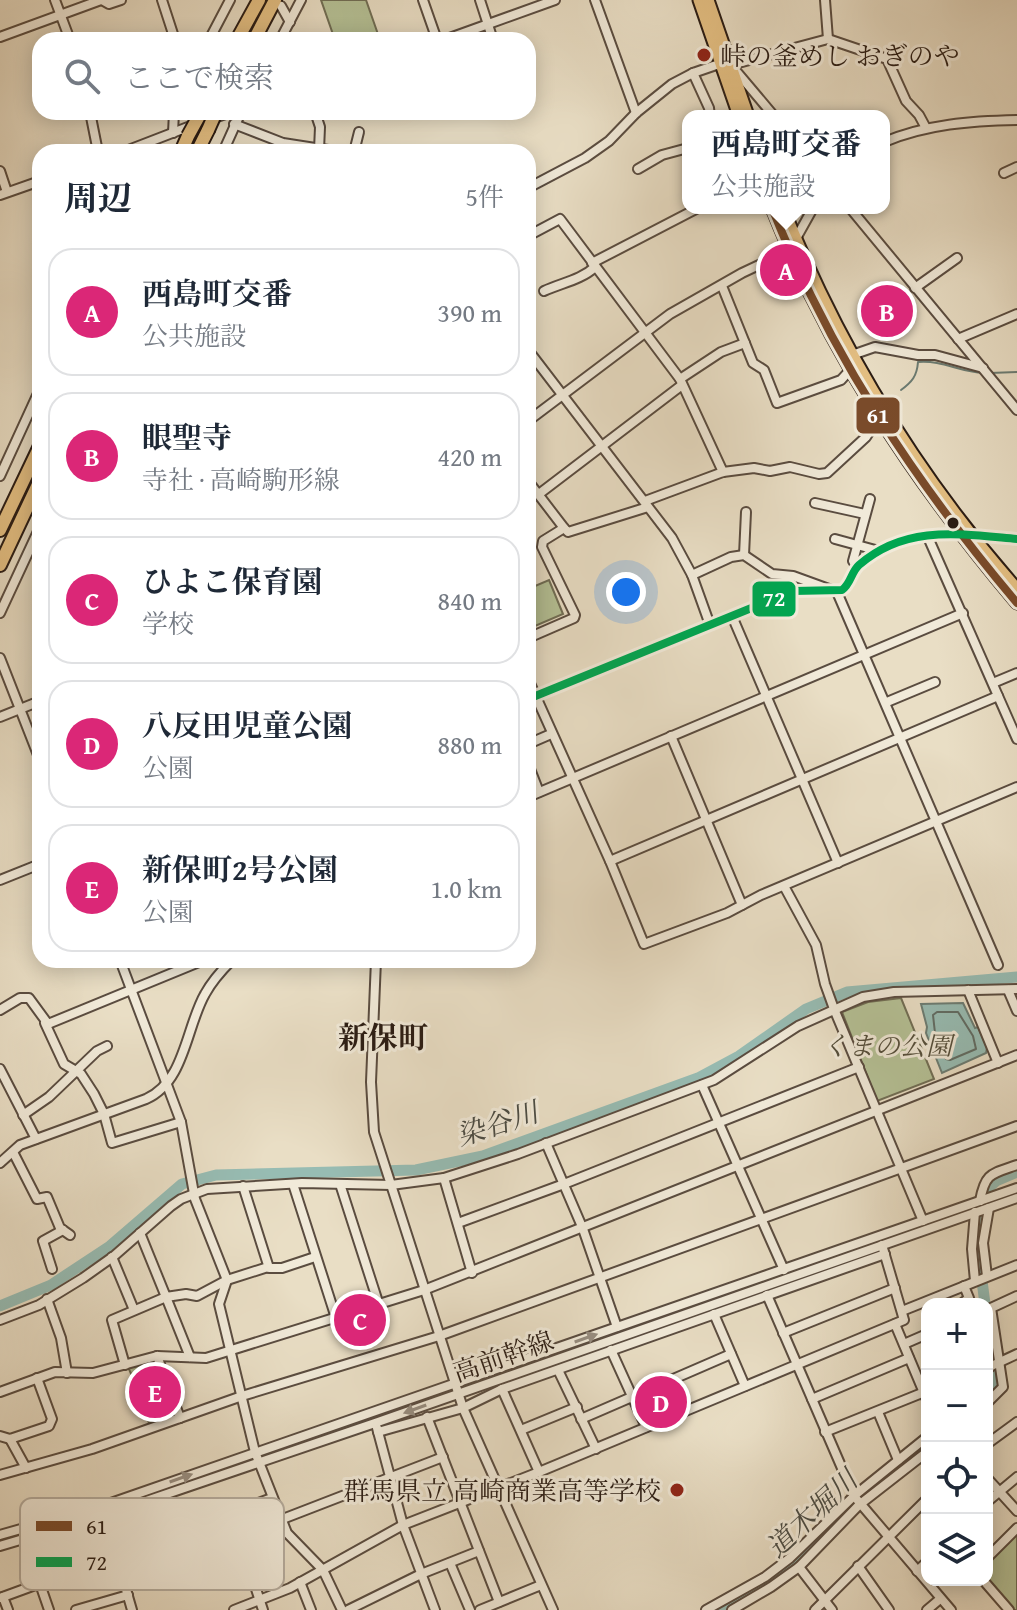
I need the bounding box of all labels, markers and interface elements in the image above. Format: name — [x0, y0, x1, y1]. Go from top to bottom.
search box — [32, 32, 536, 120]
place label: 峠の釜めし おぎのや — [720, 36, 960, 75]
marker: 峠の釜めし おぎのや — [695, 46, 713, 64]
icon: search — [60, 54, 104, 98]
text: ここで検索 — [124, 55, 274, 99]
popup — [682, 110, 890, 214]
text: 西島町交番 — [711, 121, 861, 165]
text: 公共施設 — [711, 166, 815, 205]
text: 周辺 — [64, 173, 132, 222]
text: 5件 — [465, 177, 504, 216]
pin: A — [760, 240, 812, 300]
text: 西島町交番 — [142, 271, 292, 315]
pin: B — [861, 281, 913, 341]
text: A — [84, 293, 100, 332]
text: 390 m — [437, 293, 502, 332]
text: 公共施設 — [142, 316, 246, 355]
line badge: 61 — [855, 396, 901, 435]
text: 61 — [867, 399, 889, 431]
text: 眼聖寺 — [142, 415, 232, 459]
text: B — [84, 437, 100, 476]
text: 420 m — [437, 437, 502, 476]
text: 寺社 · 高崎駒形線 — [142, 460, 340, 499]
unlabelled marker — [945, 515, 961, 531]
text: ひよこ保育園 — [142, 559, 322, 603]
your location — [606, 572, 646, 612]
line badge: 72 — [751, 580, 797, 618]
text: C — [85, 581, 99, 620]
text: 840 m — [437, 581, 502, 620]
text: 72 — [763, 582, 785, 614]
text: 学校 — [142, 604, 194, 643]
text: 八反田児童公園 — [142, 703, 352, 747]
text: D — [84, 725, 100, 764]
text: 880 m — [437, 725, 502, 764]
text: 公園 — [142, 748, 194, 787]
text: 新保町2号公園 — [142, 847, 338, 891]
text: E — [85, 869, 99, 908]
text: 1.0 km — [430, 869, 502, 908]
text: 公園 — [142, 892, 194, 931]
district label: 新保町 — [338, 1015, 428, 1059]
park label: くまの公園 — [822, 1026, 956, 1065]
water label: 染谷川 — [451, 1090, 546, 1155]
pin: C — [334, 1290, 386, 1350]
map controls — [921, 1298, 993, 1586]
button: + — [921, 1298, 993, 1370]
street label: 高前幹線 — [447, 1321, 559, 1391]
one-way arrow — [574, 1331, 598, 1344]
pin: E — [129, 1362, 181, 1422]
button: − — [921, 1370, 993, 1442]
pin: D — [635, 1372, 687, 1432]
one-way arrow — [403, 1403, 427, 1415]
button: locate — [921, 1442, 993, 1514]
water label: 道木堀川 — [756, 1458, 868, 1566]
one-way arrow — [169, 1471, 193, 1484]
place label: 群馬県立 高崎商業高等学校 — [343, 1471, 661, 1510]
marker: 群馬県立 高崎商業高等学校 — [668, 1481, 686, 1499]
legend — [20, 1498, 284, 1590]
text: 61 — [86, 1510, 107, 1542]
button: layers — [921, 1514, 993, 1586]
text: 72 — [86, 1546, 107, 1578]

